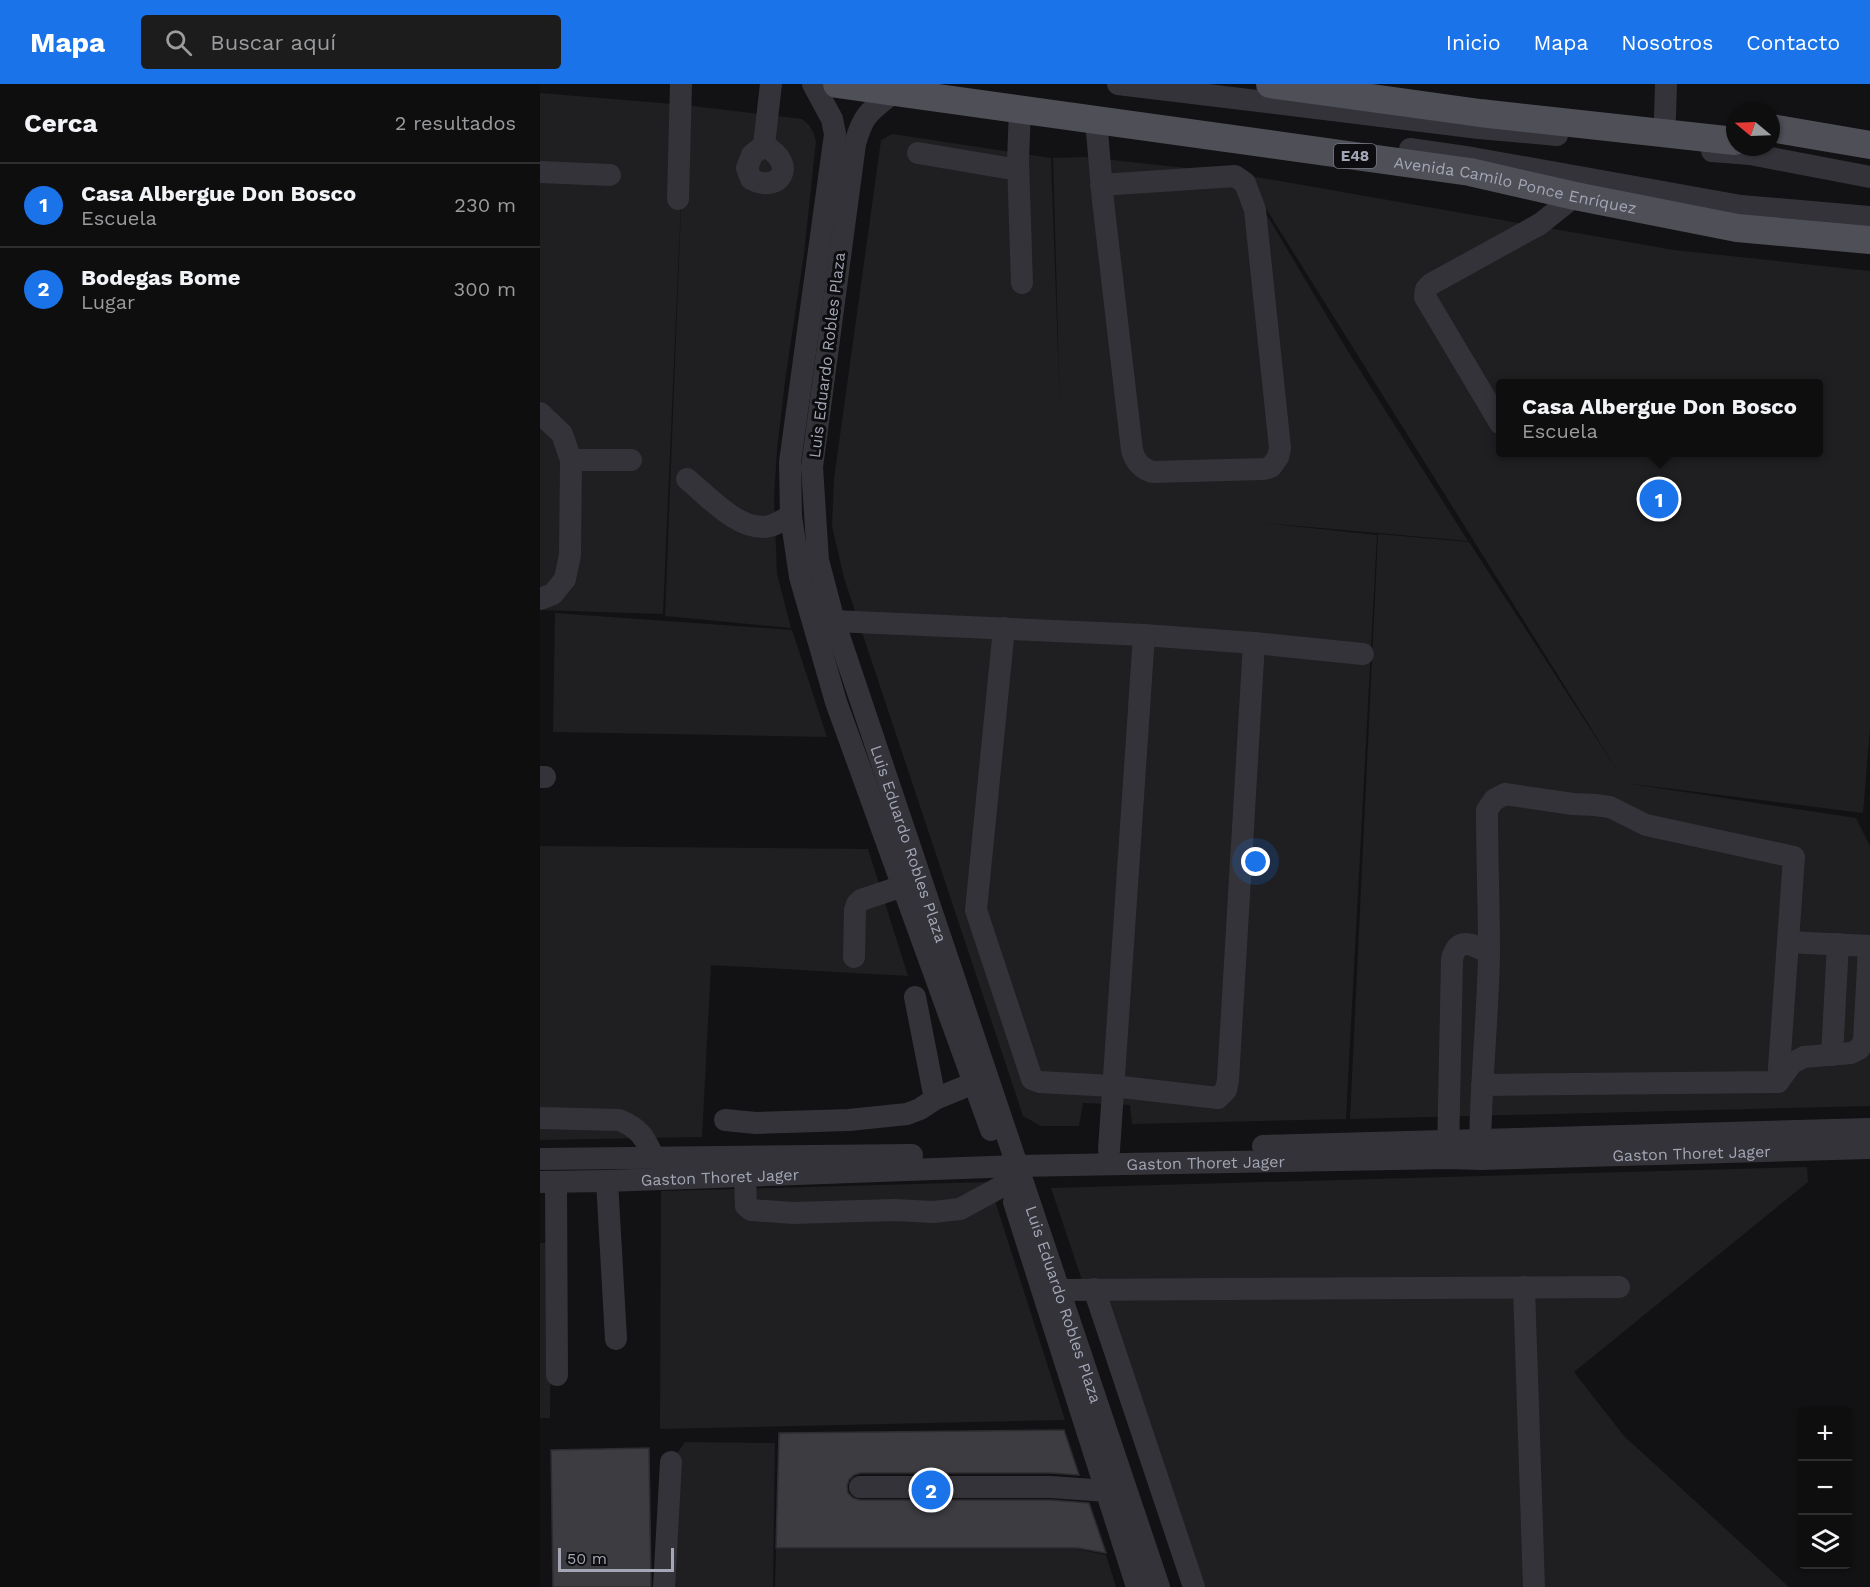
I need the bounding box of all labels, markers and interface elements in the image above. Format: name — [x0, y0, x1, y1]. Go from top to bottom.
search box — [141, 15, 561, 69]
text: Mapa — [30, 26, 105, 59]
icon: search — [162, 26, 195, 59]
text: Buscar aquí — [210, 30, 336, 55]
text: Inicio — [1446, 30, 1501, 55]
text: Mapa — [1534, 30, 1588, 55]
text: Nosotros — [1621, 30, 1713, 55]
text: Contacto — [1746, 30, 1840, 55]
north arrow — [1726, 102, 1780, 156]
text: Cerca — [24, 108, 98, 138]
text: 2 resultados — [395, 111, 516, 135]
road number: E48 — [1334, 144, 1376, 168]
street label: Avenida Camilo Ponce Enríquez — [1393, 152, 1638, 217]
text: Casa Albergue Don Bosco — [81, 181, 356, 206]
text: 1 — [39, 193, 48, 217]
text: 230 m — [454, 193, 516, 217]
text: Escuela — [81, 206, 157, 230]
street label: Luis Eduardo Robles Plaza — [805, 251, 849, 459]
text: Bodegas Bome — [81, 265, 241, 290]
text: 2 — [38, 277, 49, 301]
text: 300 m — [454, 277, 516, 301]
text: Lugar — [81, 290, 135, 314]
popup — [1496, 379, 1823, 457]
text: Casa Albergue Don Bosco — [1522, 394, 1797, 419]
text: Escuela — [1522, 419, 1598, 443]
pin: 1 — [1640, 476, 1678, 522]
street label: Luis Eduardo Robles Plaza — [867, 742, 951, 945]
your location — [1241, 847, 1270, 876]
street label: Gaston Thoret Jager — [1612, 1141, 1771, 1165]
street label: Gaston Thoret Jager — [1126, 1152, 1286, 1173]
street label: Gaston Thoret Jager — [640, 1164, 800, 1189]
street label: Luis Eduardo Robles Plaza — [1022, 1203, 1106, 1406]
map controls — [1798, 1407, 1852, 1569]
button: + — [1798, 1407, 1852, 1461]
button: − — [1798, 1461, 1852, 1515]
pin: 2 — [912, 1468, 950, 1512]
button: layers — [1798, 1515, 1852, 1569]
scale bar — [558, 1545, 674, 1572]
text: 50 m — [567, 1549, 607, 1568]

